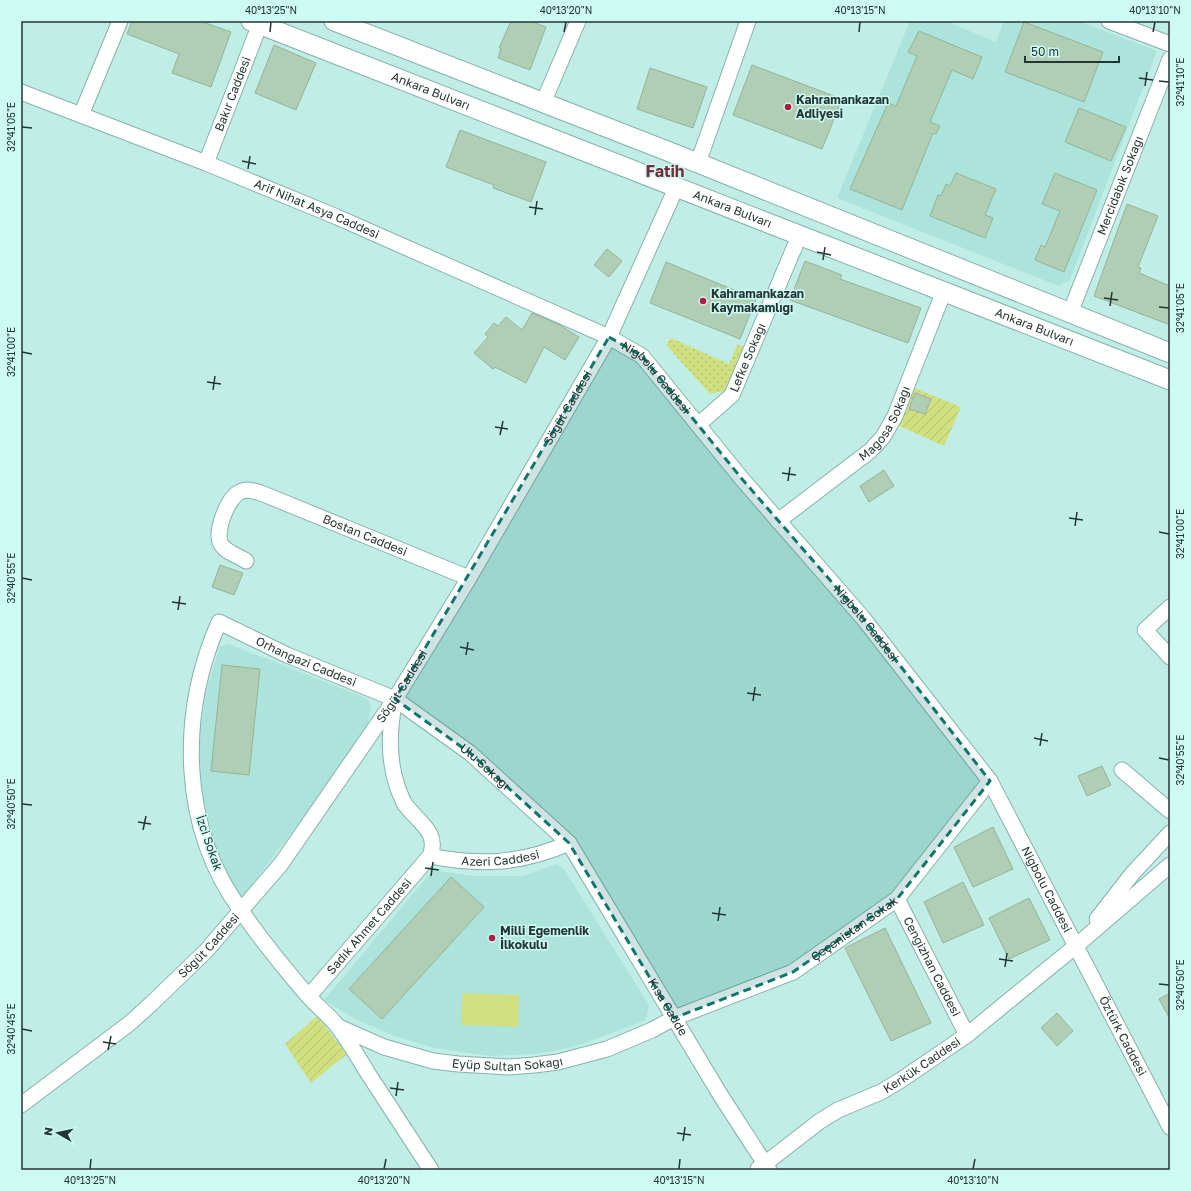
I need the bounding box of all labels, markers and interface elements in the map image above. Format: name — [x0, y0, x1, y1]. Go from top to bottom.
text: 40°13'25"N — [245, 4, 297, 16]
text: 40°13'20"N — [540, 4, 592, 16]
text: 40°13'15"N — [834, 4, 886, 16]
text: 40°13'10"N — [1129, 4, 1181, 16]
scale bar — [1025, 38, 1119, 64]
text: 50 m — [1031, 44, 1059, 59]
street label: Bakır Caddesi — [211, 54, 254, 133]
text: 32°41'10"E — [1174, 58, 1186, 106]
street label: Ankara Bulvarı — [389, 69, 472, 113]
place label: Kahramankazan Adliyesi — [796, 92, 889, 121]
text: 32°41'05"E — [5, 102, 17, 152]
marker: Kahramankazan Adliyesi — [783, 102, 793, 112]
street label: Mercidabık Sokağı — [1093, 134, 1146, 237]
district label: Fatih — [646, 161, 684, 181]
street label: Arif Nihat Asya Caddesi — [252, 176, 382, 242]
street label: Ankara Bulvarı — [691, 187, 774, 231]
text: 32°41'05"E — [1174, 283, 1186, 333]
place label: Kahramankazan Kaymakamlığı — [711, 286, 804, 315]
marker: Kahramankazan Kaymakamlığı — [698, 296, 708, 306]
street label: Ankara Bulvarı — [993, 304, 1076, 349]
street label: Lefke Sokağı — [726, 321, 769, 394]
text: 32°41'00"E — [5, 327, 17, 377]
street label: Niğbolu Caddesi — [619, 338, 694, 416]
street label: Söğüt Caddesi — [540, 368, 595, 448]
street label: Magosa Sokağı — [856, 384, 913, 464]
text: 32°41'00"E — [1174, 509, 1186, 559]
street label: Bostan Caddesi — [321, 511, 409, 559]
text: 32°40'55"E — [5, 553, 17, 603]
street label: Niğbolu Caddesi — [831, 582, 902, 664]
street label: Orhangazi Caddesi — [254, 633, 359, 689]
street label: Söğüt Caddesi — [373, 647, 430, 725]
text: 32°40'55"E — [1174, 735, 1186, 785]
street label: Ulu Sokağı — [457, 740, 513, 793]
text: 32°40'50"E — [5, 778, 17, 830]
street label: İzci Sokak — [193, 813, 226, 873]
street label: Niğbolu Caddesi — [1018, 844, 1075, 935]
street label: Azeri Caddesi — [461, 846, 541, 869]
street label: Sadık Ahmet Caddesi — [323, 875, 414, 977]
street label: Çeçenistan Sokak — [808, 893, 901, 964]
street label: Söğüt Caddesi — [175, 910, 242, 981]
street label: Cengizhan Caddesi — [900, 914, 964, 1019]
place label: Milli Egemenlik İlkokulu — [500, 923, 589, 952]
marker: Milli Egemenlik İlkokulu — [487, 933, 497, 943]
text: 32°40'50"E — [1174, 959, 1186, 1011]
street label: Kısa Cadde — [645, 975, 691, 1038]
street label: Öztürk Caddesi — [1096, 993, 1150, 1078]
text: 32°40'45"E — [5, 1003, 17, 1055]
street label: Kerkük Caddesi — [880, 1034, 963, 1096]
street label: Eyüp Sultan Sokağı — [451, 1053, 564, 1074]
north arrow — [38, 1113, 78, 1153]
text: N — [41, 1126, 55, 1137]
text: 40°13'25"N — [64, 1174, 116, 1186]
text: 40°13'20"N — [358, 1174, 410, 1186]
text: 40°13'15"N — [653, 1174, 705, 1186]
text: 40°13'10"N — [947, 1174, 999, 1186]

